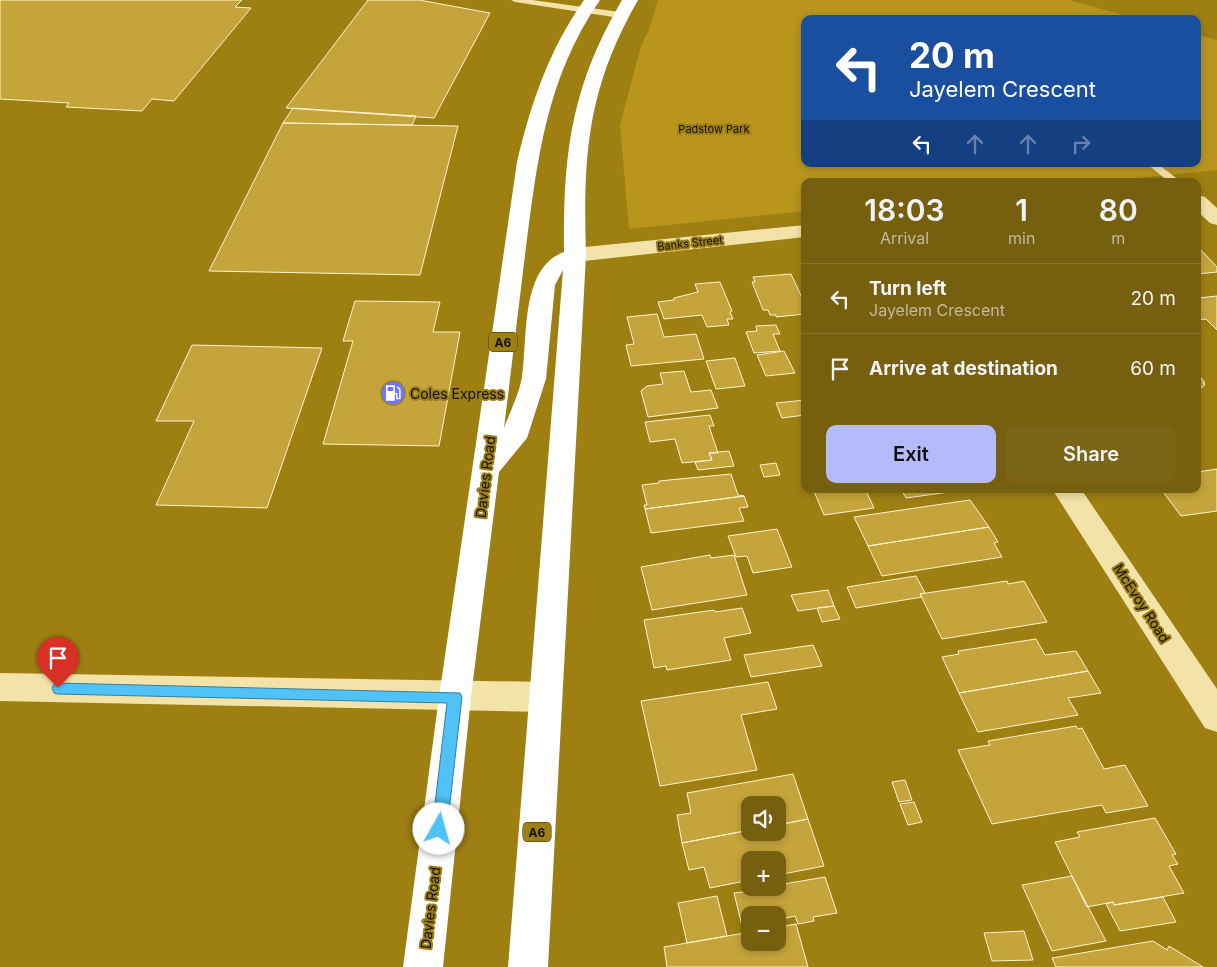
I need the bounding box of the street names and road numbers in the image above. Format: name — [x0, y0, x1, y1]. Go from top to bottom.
street label: Banks Street — [657, 233, 724, 253]
road number: A6 — [489, 332, 517, 352]
street label: Davies Road — [472, 435, 498, 519]
street label: McEvoy Road — [1110, 560, 1174, 646]
road number: A6 — [523, 822, 551, 842]
street label: Davies Road — [417, 866, 443, 950]

